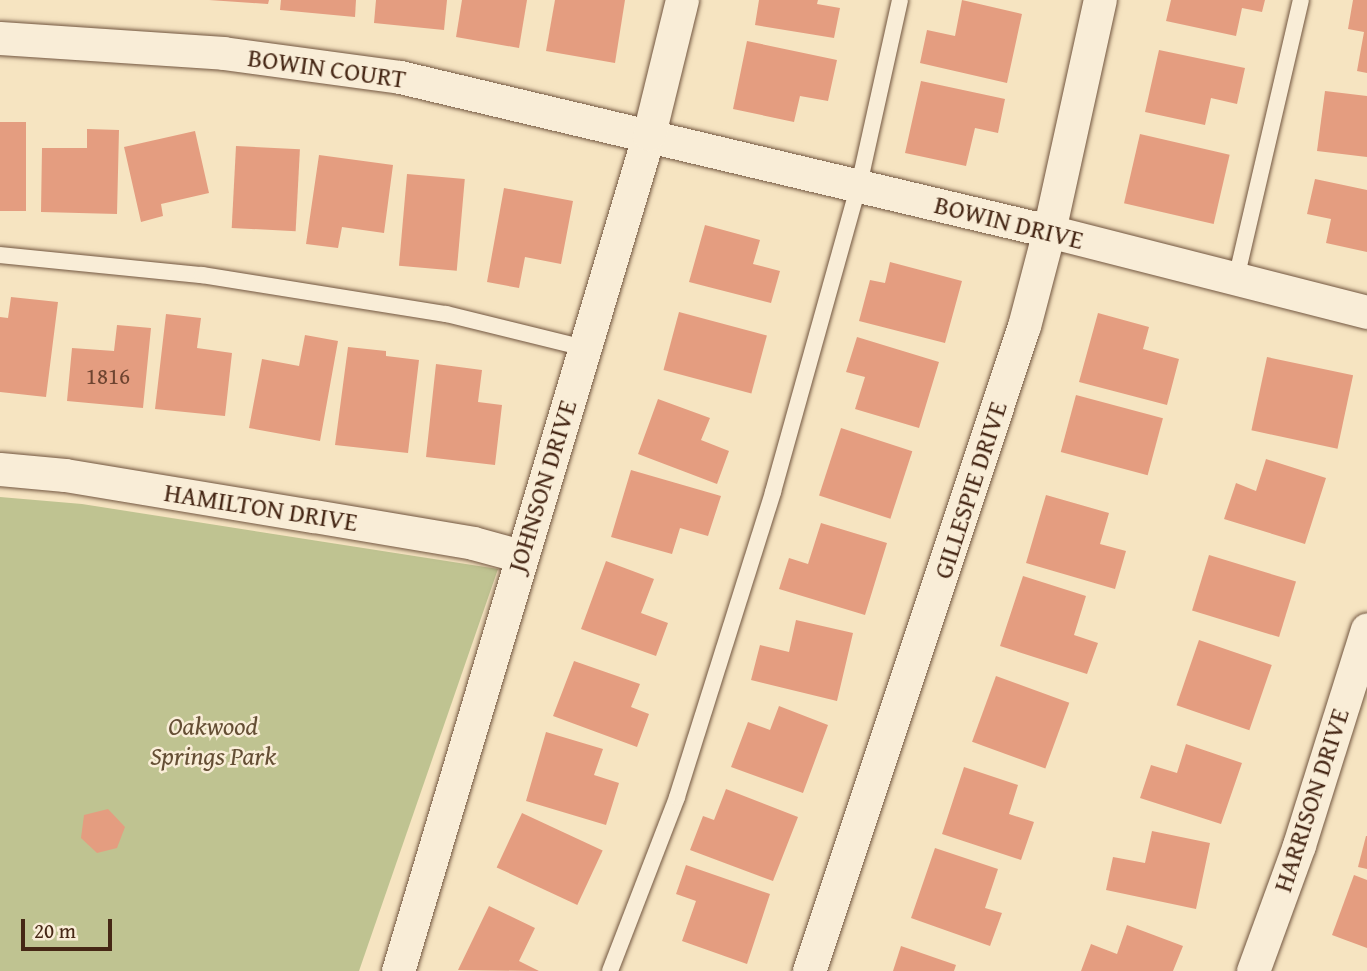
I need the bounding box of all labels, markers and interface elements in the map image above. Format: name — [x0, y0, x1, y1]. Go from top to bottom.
street label: BOWIN COURT — [246, 41, 408, 95]
street label: BOWIN DRIVE — [931, 188, 1087, 256]
house number: 1816 — [86, 362, 130, 390]
street label: JOHNSON DRIVE — [501, 396, 583, 576]
street label: GILLESPIE DRIVE — [927, 398, 1013, 582]
street label: HAMILTON DRIVE — [162, 476, 360, 538]
street label: HARRISON DRIVE — [1267, 704, 1355, 896]
park label: Oakwood Springs Park — [150, 710, 276, 772]
scale bar — [24, 904, 116, 948]
text: 20 m — [34, 915, 76, 946]

